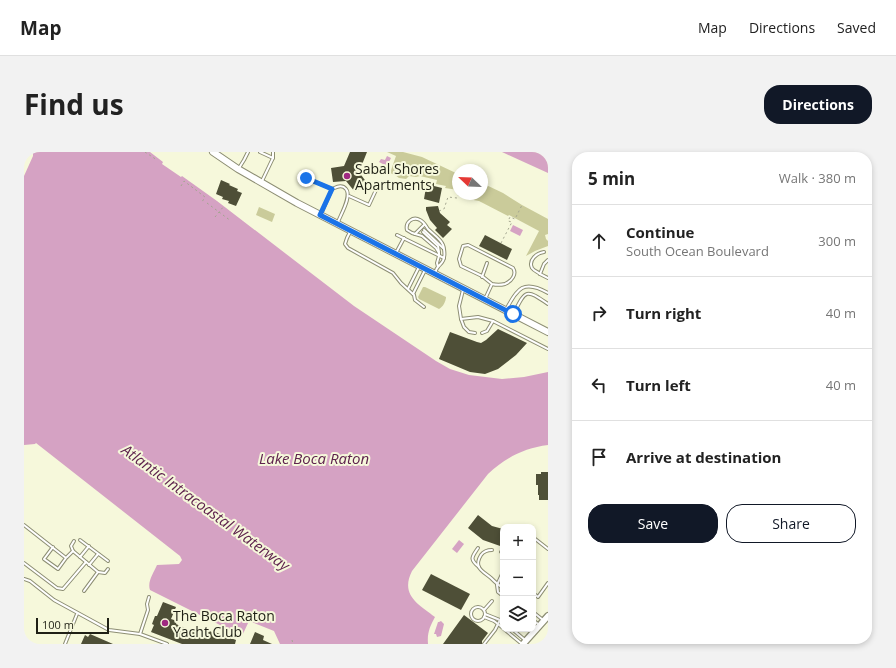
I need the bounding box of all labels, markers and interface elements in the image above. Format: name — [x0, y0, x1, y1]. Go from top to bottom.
text: Map — [20, 15, 61, 41]
text: Map — [698, 18, 727, 37]
text: Directions — [749, 18, 815, 37]
text: Saved — [837, 18, 876, 37]
text: Find us — [24, 85, 124, 123]
button: Directions — [764, 85, 872, 124]
place label: Sabal Shores Apartments — [355, 159, 439, 194]
north arrow — [452, 164, 488, 200]
text: 5 min — [588, 167, 635, 190]
route end — [297, 169, 315, 187]
text: Walk · 380 m — [779, 169, 856, 187]
marker: Sabal Shores Apartments — [342, 171, 352, 181]
text: Continue — [626, 222, 694, 242]
icon: ahead — [588, 230, 610, 252]
text: 300 m — [818, 232, 856, 250]
text: South Ocean Boulevard — [626, 242, 769, 260]
icon: right — [588, 302, 610, 324]
text: Turn right — [626, 303, 701, 323]
text: 40 m — [826, 304, 856, 322]
route start — [504, 305, 522, 323]
icon: left — [588, 374, 610, 396]
text: Turn left — [626, 375, 691, 395]
text: 40 m — [826, 376, 856, 394]
water label: Atlantic Intracoastal Waterway — [117, 439, 295, 575]
icon: arrive — [588, 446, 610, 468]
text: Arrive at destination — [626, 447, 781, 467]
water label: Lake Boca Raton — [259, 448, 369, 468]
button: Save — [588, 504, 718, 543]
button: Share — [726, 504, 856, 543]
map controls — [500, 524, 536, 632]
button: + — [500, 524, 536, 560]
button: − — [500, 560, 536, 596]
button: layers — [500, 596, 536, 632]
place label: The Boca Raton Yacht Club — [173, 606, 275, 641]
scale bar — [36, 616, 109, 635]
text: 100 m — [42, 617, 74, 632]
marker: The Boca Raton Yacht Club — [160, 618, 170, 628]

